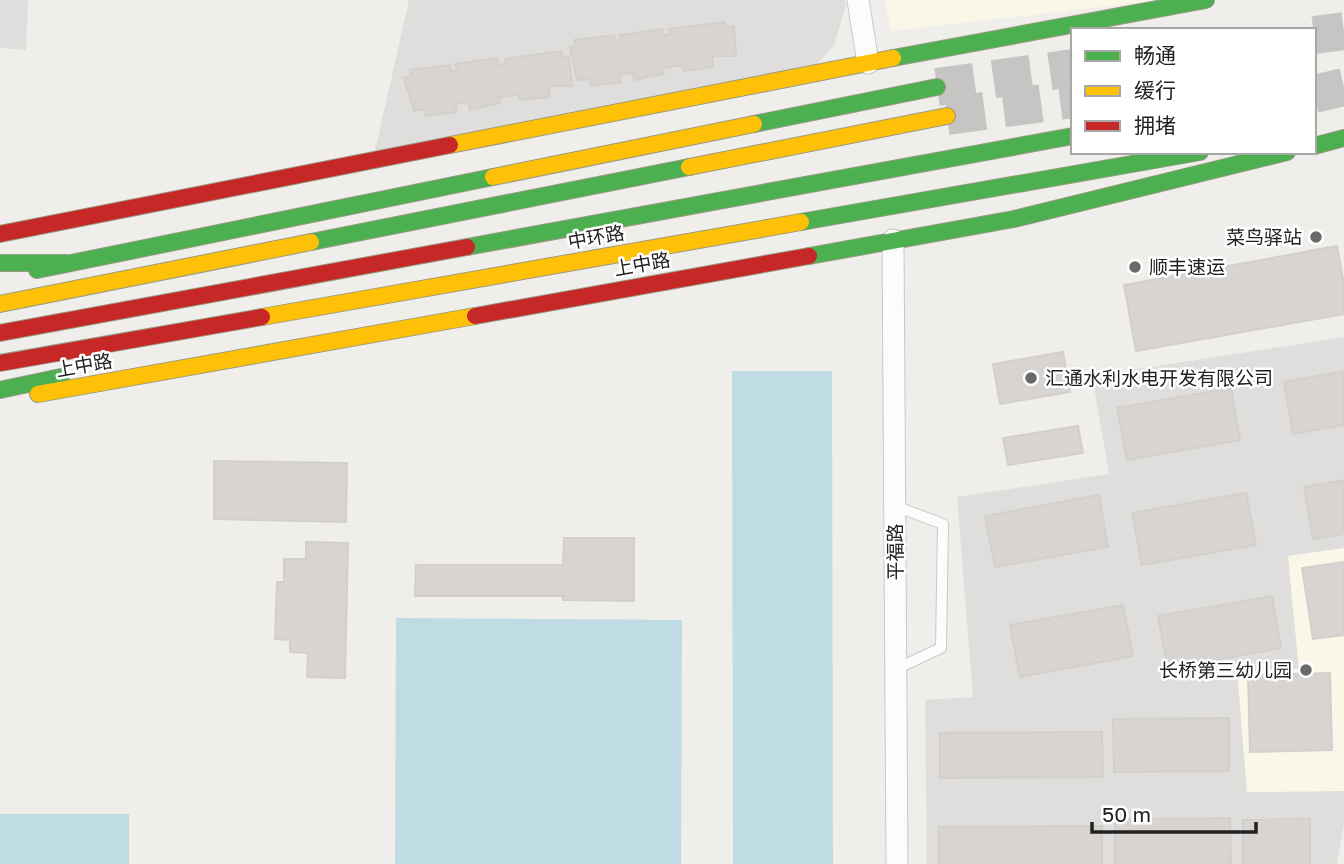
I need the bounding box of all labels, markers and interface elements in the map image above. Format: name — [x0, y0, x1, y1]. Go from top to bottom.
legend — [1071, 28, 1316, 154]
text: 畅通 — [1134, 42, 1176, 68]
text: 缓行 — [1134, 77, 1176, 103]
text: 拥堵 — [1134, 112, 1176, 138]
street label: 中环路 — [566, 220, 626, 253]
place label: 菜鸟驿站 — [1226, 225, 1302, 248]
marker: 菜鸟驿站 — [1308, 229, 1324, 245]
street label: 上中路 — [612, 247, 672, 280]
place label: 顺丰速运 — [1149, 255, 1225, 278]
marker: 顺丰速运 — [1127, 259, 1143, 275]
street label: 上中路 — [54, 348, 114, 381]
place label: 汇通水利水电开发有限公司 — [1045, 366, 1273, 389]
marker: 汇通水利水电开发有限公司 — [1023, 370, 1039, 386]
street label: 平福路 — [883, 523, 906, 581]
place label: 长桥第三幼儿园 — [1159, 658, 1292, 681]
marker: 长桥第三幼儿园 — [1298, 662, 1314, 678]
scale bar — [1092, 790, 1256, 834]
text: 50 m — [1102, 801, 1151, 827]

